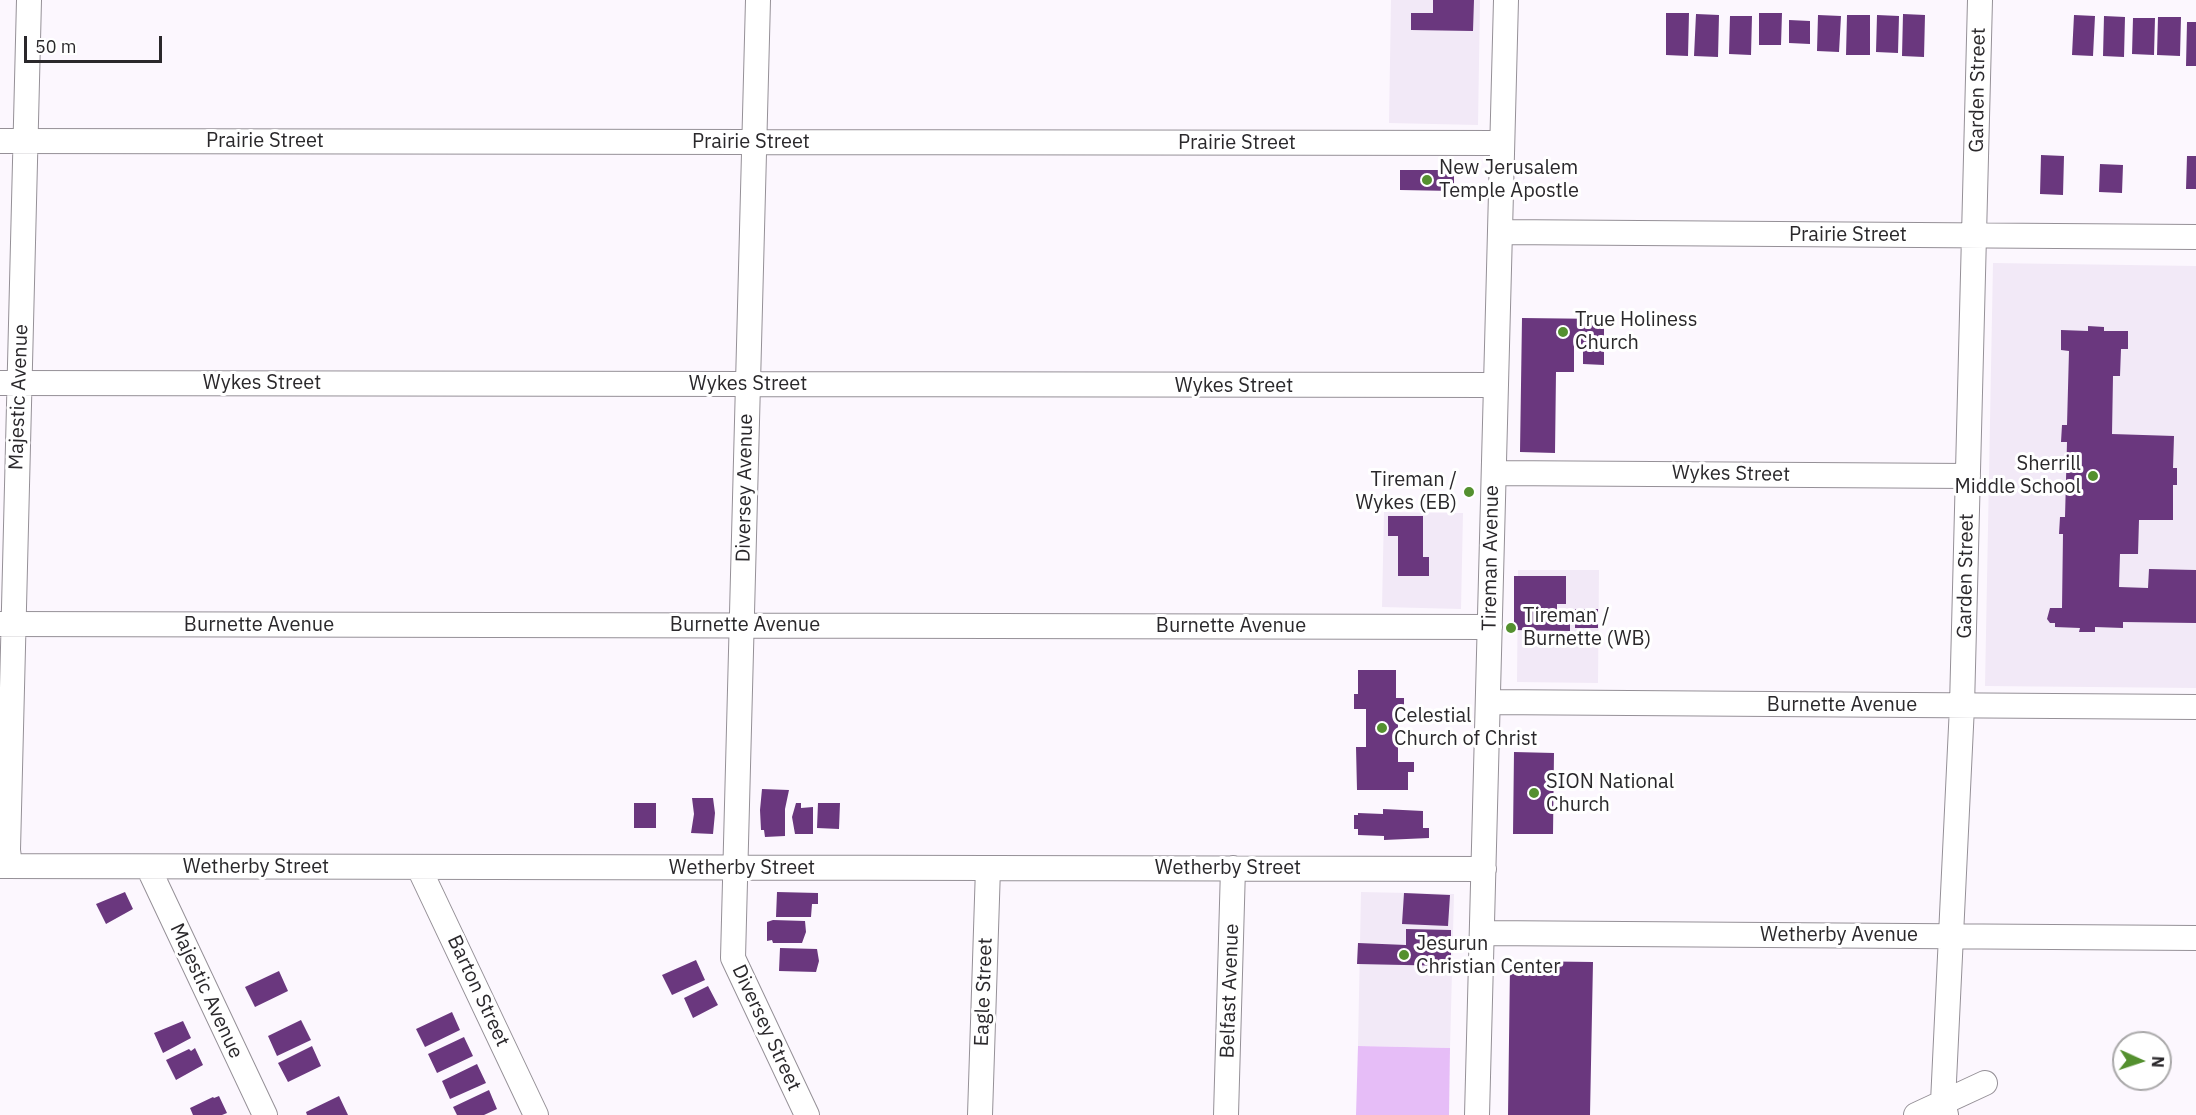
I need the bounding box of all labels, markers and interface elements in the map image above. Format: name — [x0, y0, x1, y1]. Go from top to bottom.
scale bar — [27, 24, 165, 62]
street label: Garden Street — [1965, 27, 1991, 153]
text: 50 m — [35, 35, 77, 58]
street label: Prairie Street — [206, 129, 324, 153]
street label: Prairie Street — [692, 130, 810, 154]
street label: Prairie Street — [1178, 131, 1296, 155]
place label: New Jerusalem Temple Apostle — [1439, 156, 1579, 203]
marker: New Jerusalem Temple Apostle — [1420, 173, 1434, 187]
street label: Prairie Street — [1789, 223, 1907, 247]
place label: True Holiness Church — [1575, 308, 1697, 355]
street label: Majestic Avenue — [4, 324, 34, 470]
marker: True Holiness Church — [1556, 325, 1570, 339]
street label: Wykes Street — [203, 371, 321, 395]
street label: Wykes Street — [689, 372, 807, 396]
street label: Wykes Street — [1175, 374, 1293, 398]
street label: Diversey Avenue — [732, 414, 758, 562]
place label: Sherrill Middle School — [1955, 452, 2081, 499]
street label: Wykes Street — [1672, 461, 1790, 487]
place label: Tireman / Wykes (EB) — [1355, 468, 1457, 515]
marker: Sherrill Middle School — [2086, 469, 2100, 483]
marker: Tireman / Wykes (EB) — [1462, 485, 1476, 499]
street label: Tireman Avenue — [1478, 485, 1504, 631]
street label: Garden Street — [1953, 513, 1979, 639]
place label: Tireman / Burnette (WB) — [1523, 604, 1651, 651]
street label: Burnette Avenue — [184, 613, 334, 637]
street label: Burnette Avenue — [670, 613, 820, 637]
street label: Burnette Avenue — [1156, 614, 1306, 638]
marker: Tireman / Burnette (WB) — [1504, 621, 1518, 635]
street label: Burnette Avenue — [1767, 693, 1917, 717]
place label: Celestial Church of Christ — [1394, 704, 1538, 751]
marker: Celestial Church of Christ — [1375, 721, 1389, 735]
place label: SION National Church — [1546, 770, 1674, 817]
marker: SION National Church — [1527, 786, 1541, 800]
street label: Wetherby Street — [183, 855, 329, 879]
street label: Wetherby Street — [669, 856, 815, 880]
street label: Wetherby Street — [1155, 856, 1301, 880]
street label: Majestic Avenue — [164, 920, 248, 1062]
street label: Belfast Avenue — [1216, 923, 1244, 1059]
street label: Wetherby Avenue — [1760, 923, 1918, 947]
street label: Barton Street — [442, 931, 514, 1051]
place label: Jesurun Christian Center — [1416, 932, 1561, 979]
street label: Eagle Street — [970, 937, 998, 1047]
marker: Jesurun Christian Center — [1397, 948, 1411, 962]
street label: Diversey Street — [726, 961, 806, 1095]
north arrow — [2112, 1031, 2172, 1091]
text: N — [2148, 1056, 2168, 1068]

